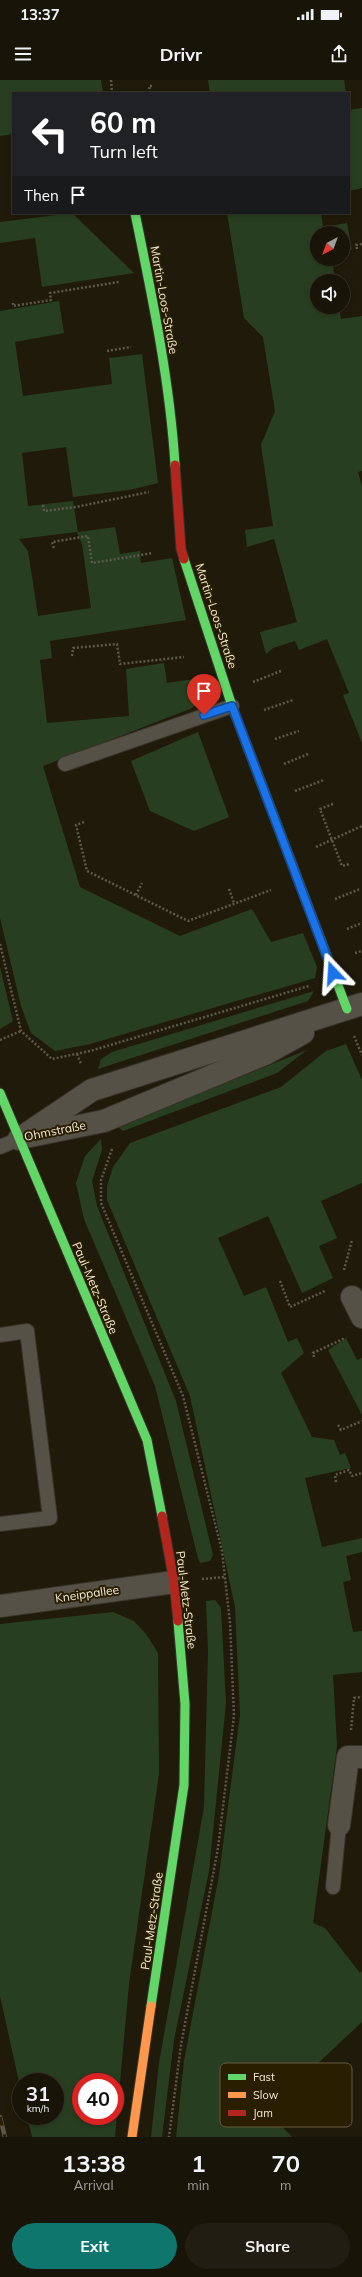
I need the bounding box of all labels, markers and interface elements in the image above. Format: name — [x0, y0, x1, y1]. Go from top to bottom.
text: 13:37 — [20, 5, 60, 24]
icon: menu — [12, 43, 34, 65]
text: Drivr — [160, 43, 202, 66]
icon: share — [328, 43, 350, 65]
text: 60 m — [90, 105, 156, 140]
icon: left — [24, 108, 76, 160]
text: Turn left — [90, 140, 158, 163]
icon: arrive — [67, 184, 89, 206]
text: Then — [24, 186, 59, 205]
north arrow — [310, 226, 350, 266]
map controls — [310, 226, 350, 314]
street label: Martin-Loos-Straße — [148, 245, 181, 355]
button: sound — [310, 274, 350, 314]
street label: Martin-Loos-Straße — [192, 561, 241, 670]
pin — [187, 674, 221, 715]
icon: arrive — [193, 680, 215, 702]
position arrow — [312, 952, 354, 994]
street label: Ohmstraße — [23, 1117, 87, 1144]
street label: Paul-Metz-Straße — [69, 1239, 122, 1336]
street label: Paul-Metz-Straße — [173, 1550, 200, 1650]
street label: Kneippallee — [54, 1582, 120, 1605]
street label: Paul-Metz-Straße — [137, 1871, 166, 1971]
legend — [220, 2063, 352, 2127]
text: Fast — [253, 2070, 275, 2084]
speed limit sign: 40 — [72, 2073, 124, 2125]
text: 31 — [26, 2081, 50, 2106]
text: Slow — [253, 2088, 279, 2102]
text: km/h — [27, 2102, 49, 2115]
text: Jam — [253, 2106, 273, 2120]
text: 13:38 — [62, 2148, 125, 2178]
text: 1 — [191, 2148, 206, 2178]
text: 70 — [271, 2148, 300, 2178]
text: Arrival — [74, 2177, 114, 2193]
text: min — [187, 2177, 209, 2193]
text: m — [280, 2177, 291, 2193]
button: Exit — [12, 2223, 177, 2269]
button: Share — [185, 2223, 350, 2269]

